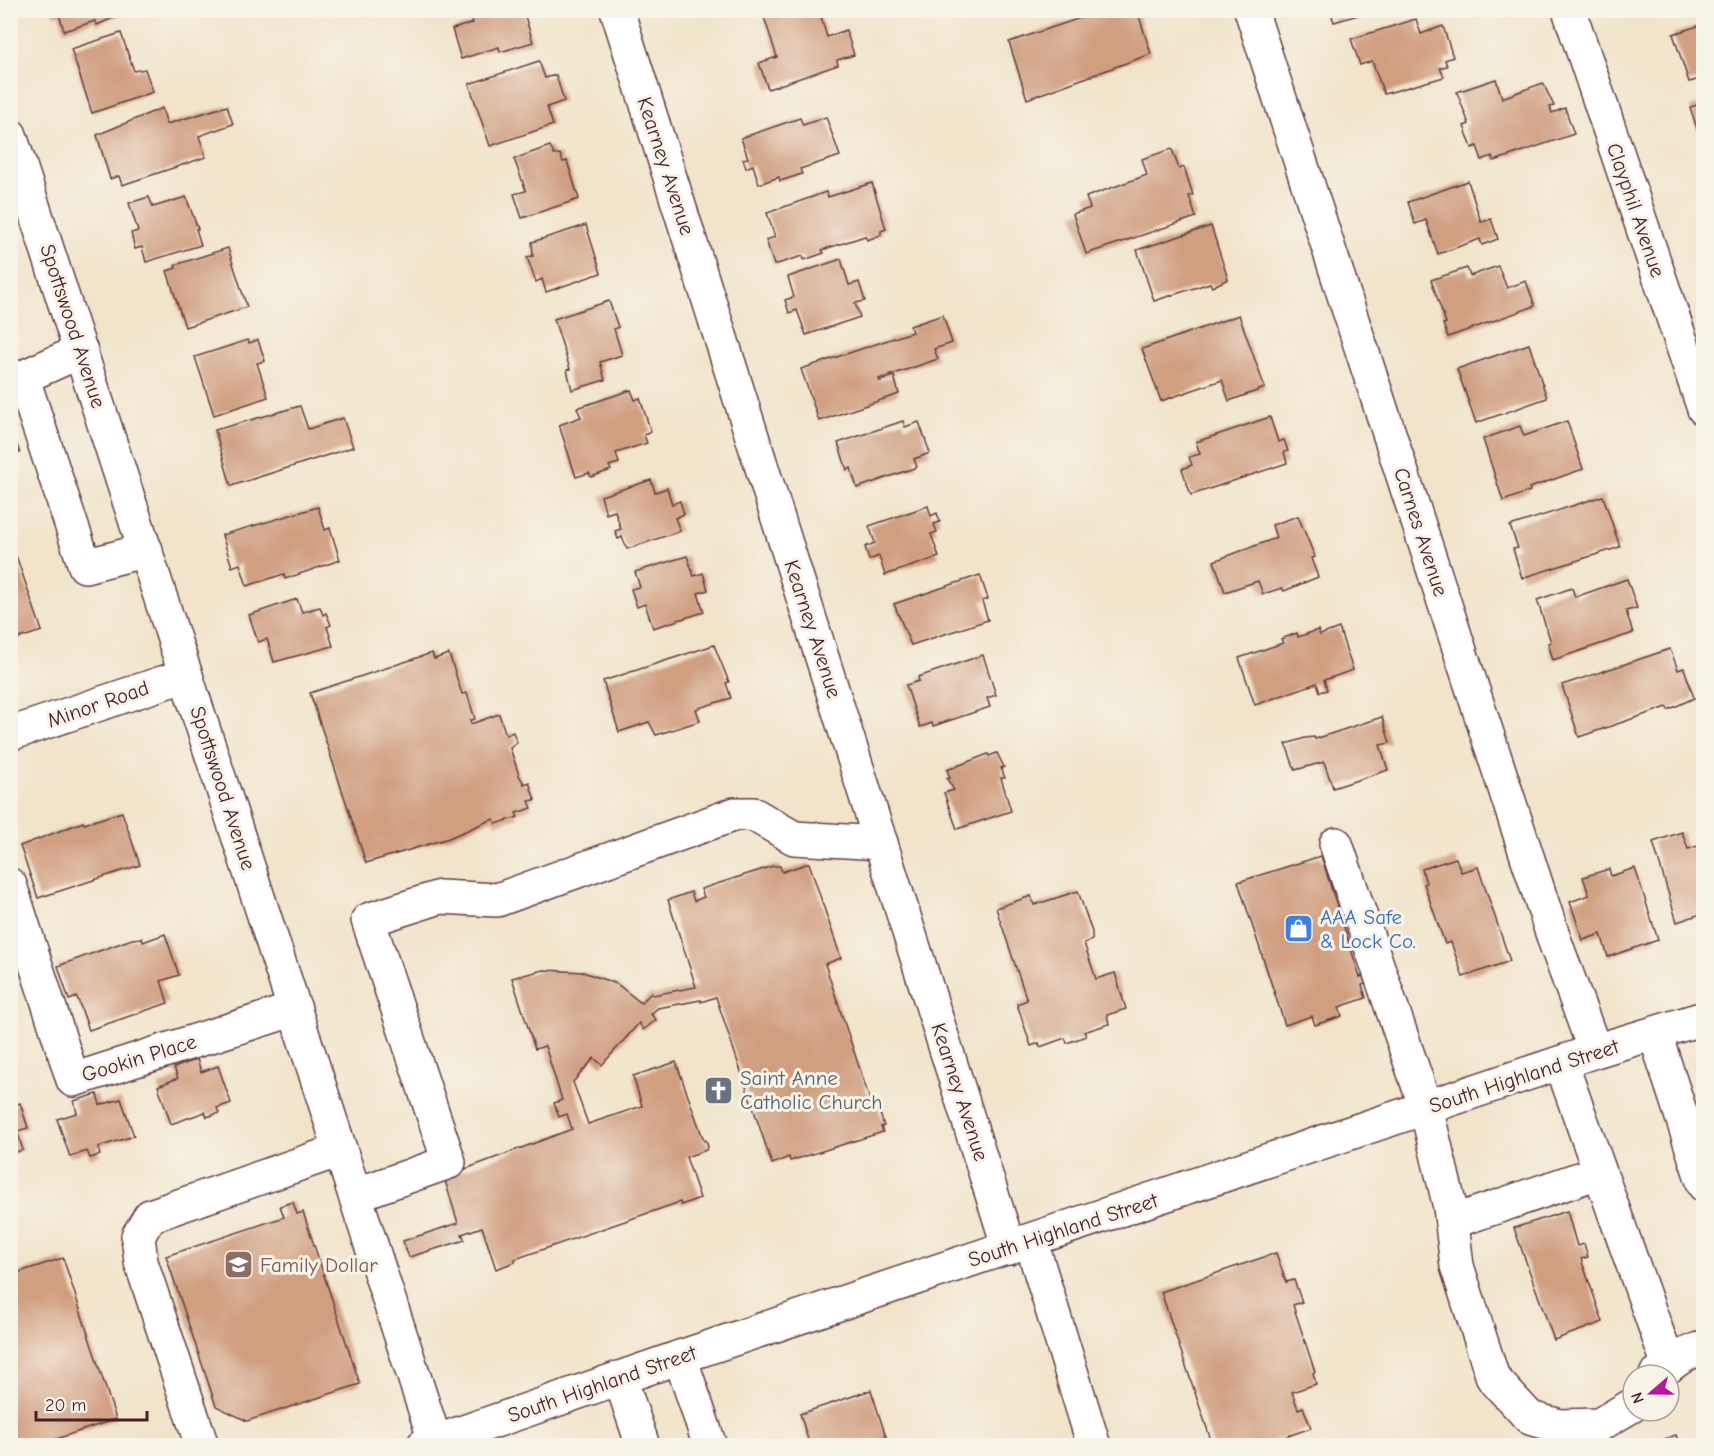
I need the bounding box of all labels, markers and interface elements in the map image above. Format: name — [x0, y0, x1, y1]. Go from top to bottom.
street label: Kearney Avenue — [632, 94, 700, 238]
street label: Clayphil Avenue — [1602, 140, 1670, 280]
street label: Spottswood Avenue — [35, 241, 111, 411]
street label: Carnes Avenue — [1389, 465, 1453, 599]
street label: Kearney Avenue — [779, 557, 847, 701]
street label: Minor Road — [44, 675, 152, 733]
street label: Spottswood Avenue — [185, 703, 261, 873]
place label: AAA Safe & Lock Co. — [1320, 905, 1416, 953]
shop icon: AAA Safe & Lock Co. — [1283, 913, 1315, 945]
street label: Kearney Avenue — [926, 1020, 994, 1164]
street label: Gookin Place — [79, 1029, 199, 1087]
street label: South Highland Street — [1426, 1034, 1623, 1118]
place label: Saint Anne Catholic Church — [740, 1066, 883, 1114]
church icon: Saint Anne Catholic Church — [703, 1074, 735, 1106]
street label: South Highland Street — [965, 1188, 1162, 1272]
school or university icon: Family Dollar — [223, 1249, 255, 1281]
place label: Family Dollar — [260, 1253, 378, 1277]
street label: South Highland Street — [505, 1340, 700, 1428]
north arrow — [1621, 1363, 1681, 1423]
scale bar — [36, 1384, 147, 1422]
text: N — [1628, 1390, 1648, 1406]
text: 20 m — [45, 1395, 86, 1416]

